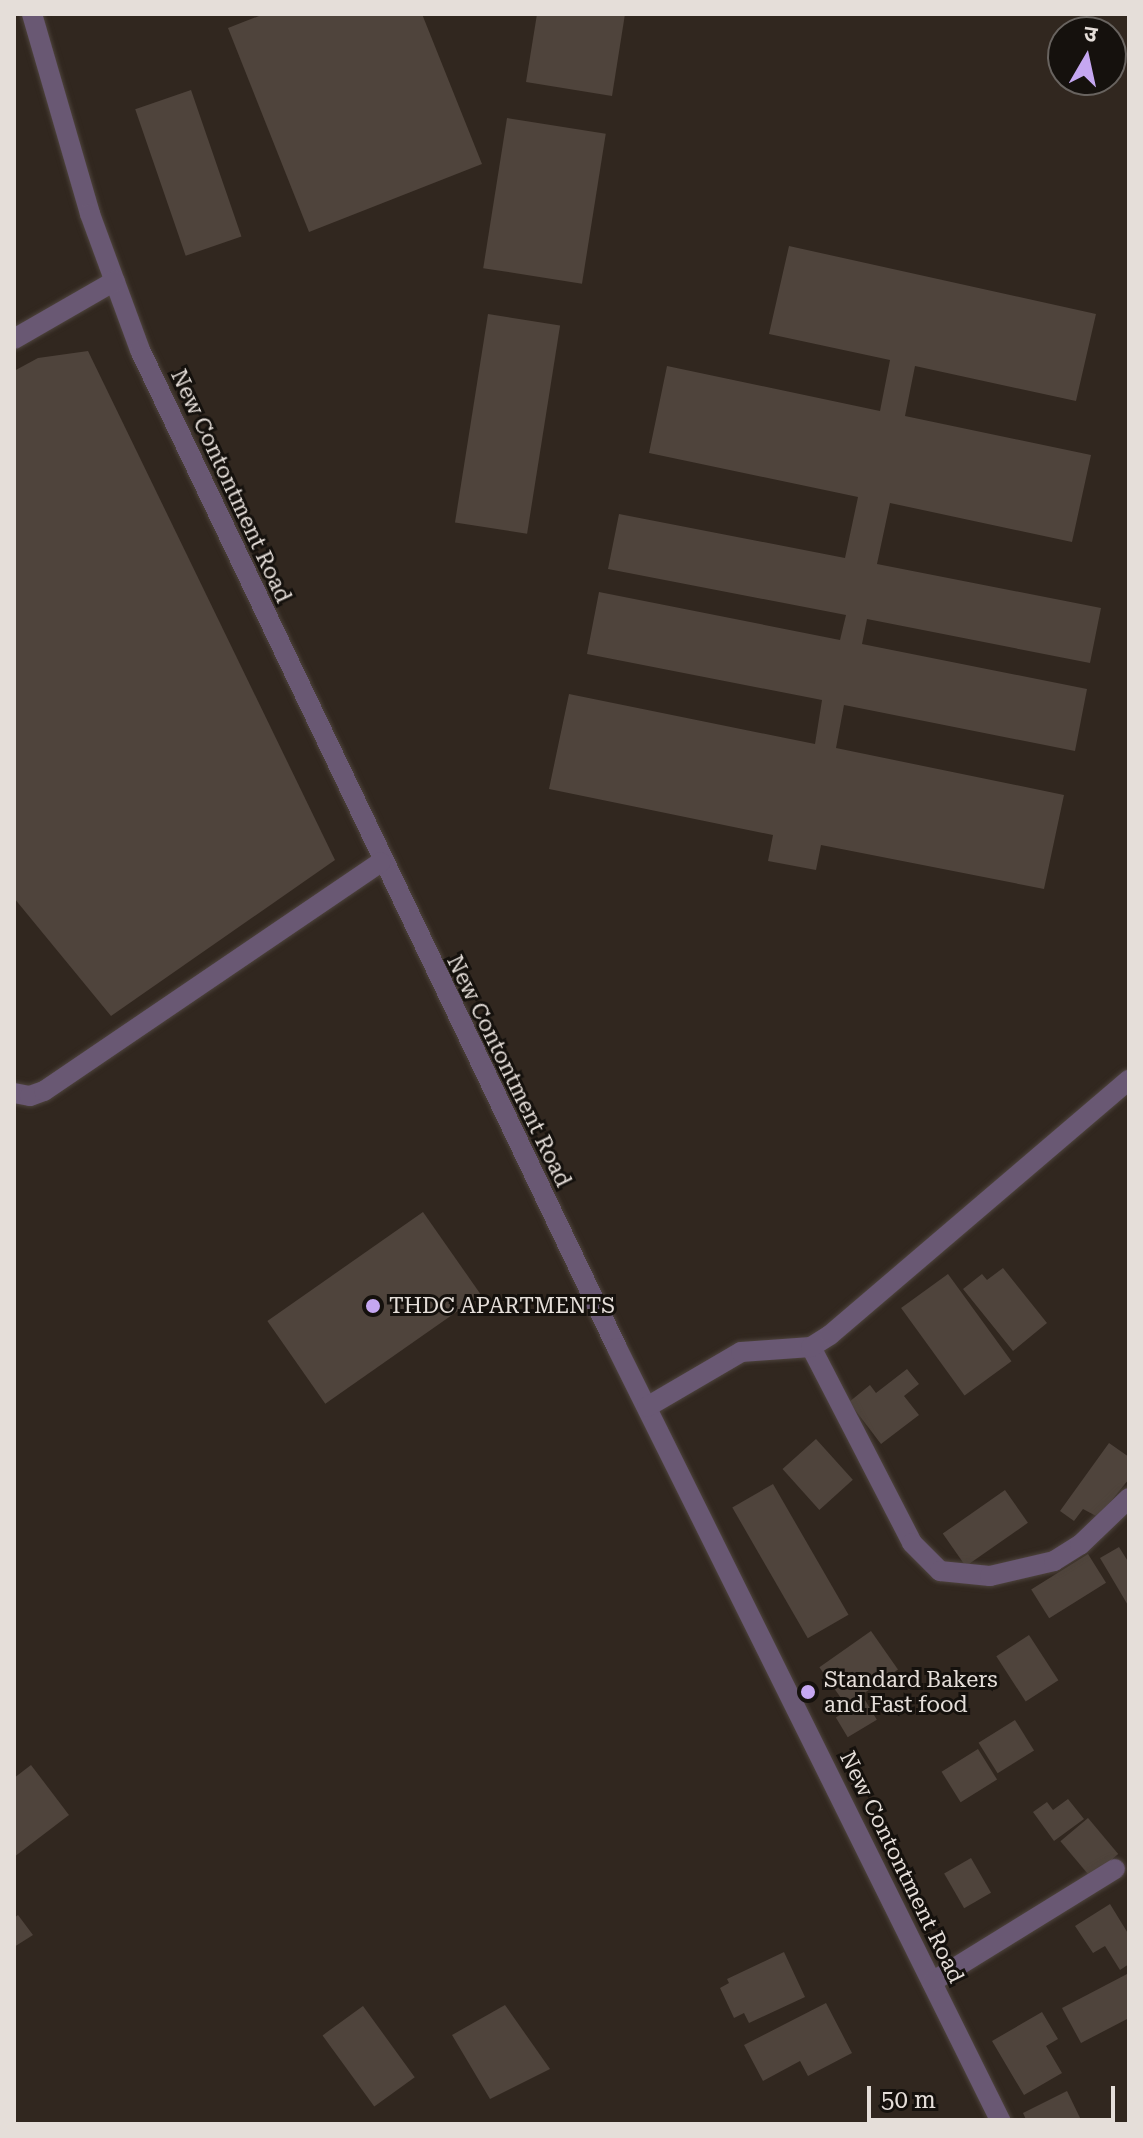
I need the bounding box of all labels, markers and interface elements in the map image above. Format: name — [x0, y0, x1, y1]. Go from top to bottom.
north arrow — [1047, 16, 1127, 96]
text: उ — [1082, 20, 1099, 47]
street label: New Contontment Road — [165, 365, 297, 607]
street label: New Contontment Road — [441, 951, 577, 1191]
place label: THDC APARTMENTS — [389, 1293, 615, 1319]
marker: THDC APARTMENTS — [364, 1297, 382, 1315]
place label: Standard Bakers and Fast food — [824, 1666, 998, 1718]
marker: Standard Bakers and Fast food — [799, 1683, 817, 1701]
street label: New Contontment Road — [834, 1747, 970, 1987]
scale bar — [871, 2070, 1119, 2120]
text: 50 m — [881, 2086, 936, 2114]

